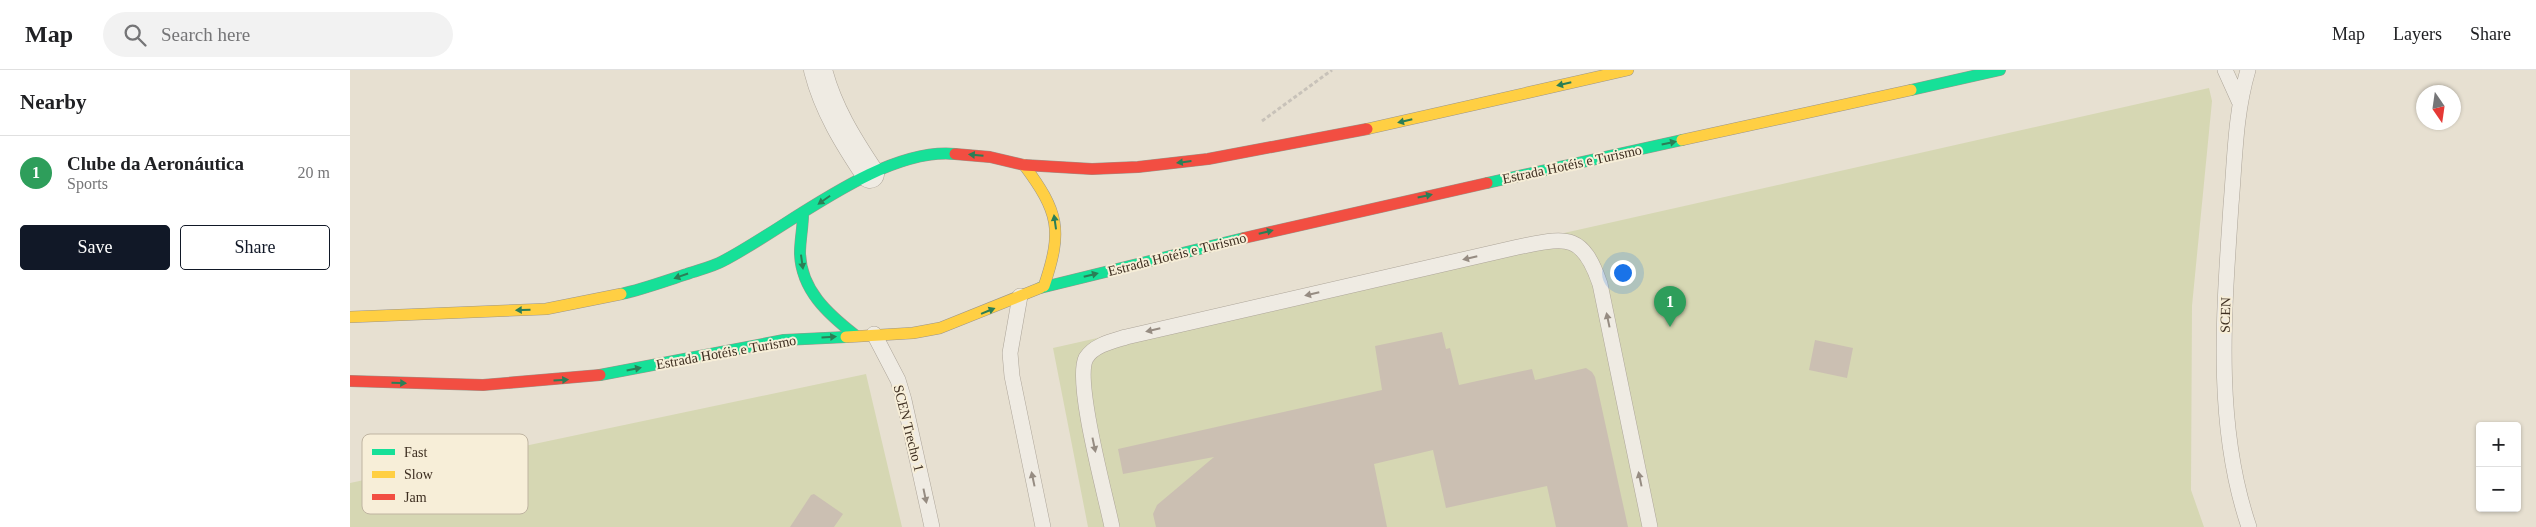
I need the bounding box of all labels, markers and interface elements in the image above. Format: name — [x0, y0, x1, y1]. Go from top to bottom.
search box — [103, 12, 453, 57]
text: Map — [25, 21, 73, 47]
icon: search — [121, 21, 149, 49]
text: Search here — [161, 24, 250, 45]
text: Map — [2332, 24, 2365, 44]
text: Layers — [2393, 24, 2442, 44]
text: Share — [2470, 24, 2511, 44]
one-way arrow — [1556, 80, 1571, 88]
north arrow — [2416, 85, 2461, 130]
text: Nearby — [20, 90, 87, 114]
one-way arrow — [1398, 117, 1413, 125]
one-way arrow — [1661, 138, 1677, 146]
street label: Estrada Hotéis e Turismo — [1501, 142, 1643, 187]
one-way arrow — [968, 151, 984, 159]
text: Clube da Aeronáutica — [67, 153, 244, 174]
one-way arrow — [1175, 158, 1191, 166]
text: 1 — [32, 164, 40, 181]
text: 20 m — [298, 164, 330, 181]
text: Sports — [67, 175, 108, 192]
one-way arrow — [1417, 192, 1432, 200]
one-way arrow — [817, 195, 830, 205]
one-way arrow — [1051, 214, 1059, 230]
button: Save — [20, 225, 170, 270]
button: Share — [180, 225, 330, 270]
one-way arrow — [1259, 228, 1274, 236]
street label: Estrada Hotéis e Turismo — [1106, 230, 1248, 279]
one-way arrow — [1463, 254, 1478, 262]
one-way arrow — [799, 255, 807, 271]
your location — [1610, 260, 1636, 286]
one-way arrow — [1084, 271, 1099, 279]
one-way arrow — [673, 273, 688, 280]
pin: 1 — [1654, 286, 1686, 327]
one-way arrow — [1304, 290, 1319, 298]
street label: SCEN — [2218, 297, 2233, 333]
one-way arrow — [514, 306, 530, 314]
one-way arrow — [980, 306, 995, 314]
one-way arrow — [1604, 312, 1612, 328]
one-way arrow — [1146, 326, 1161, 334]
street label: Estrada Hotéis e Turismo — [655, 333, 797, 372]
one-way arrow — [821, 333, 837, 341]
one-way arrow — [626, 365, 642, 373]
one-way arrow — [553, 375, 569, 383]
one-way arrow — [391, 379, 407, 387]
street label: SCEN Trecho 1 — [891, 383, 927, 473]
map controls — [2476, 422, 2521, 512]
button: + — [2476, 422, 2521, 467]
legend — [362, 434, 528, 514]
one-way arrow — [1091, 437, 1099, 453]
text: Fast — [404, 445, 427, 460]
text: Slow — [404, 467, 434, 482]
button: − — [2476, 467, 2521, 512]
one-way arrow — [1029, 471, 1037, 487]
one-way arrow — [1636, 471, 1644, 487]
one-way arrow — [921, 489, 929, 504]
text: Jam — [404, 490, 427, 505]

